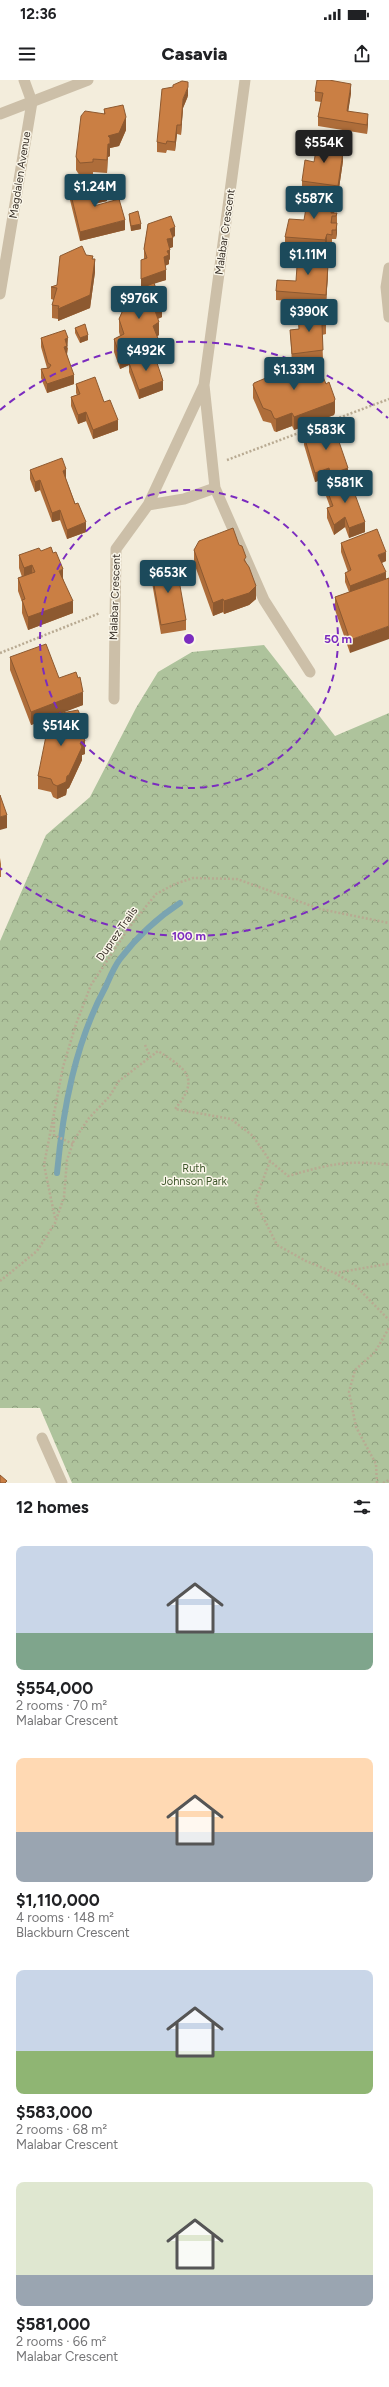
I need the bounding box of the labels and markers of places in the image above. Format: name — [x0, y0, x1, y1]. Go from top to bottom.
pin: $554K — [296, 130, 352, 164]
pin: $1.24M — [62, 174, 128, 208]
pin: $587K — [286, 186, 342, 220]
pin: $1.11M — [275, 242, 341, 276]
pin: $976K — [111, 286, 167, 320]
pin: $390K — [281, 299, 337, 333]
pin: $492K — [118, 338, 174, 372]
pin: $1.33M — [261, 357, 327, 391]
pin: $583K — [298, 417, 354, 451]
pin: $581K — [317, 470, 373, 504]
pin: $653K — [140, 560, 196, 594]
centre of rings — [182, 632, 196, 646]
pin: $514K — [33, 713, 89, 747]

